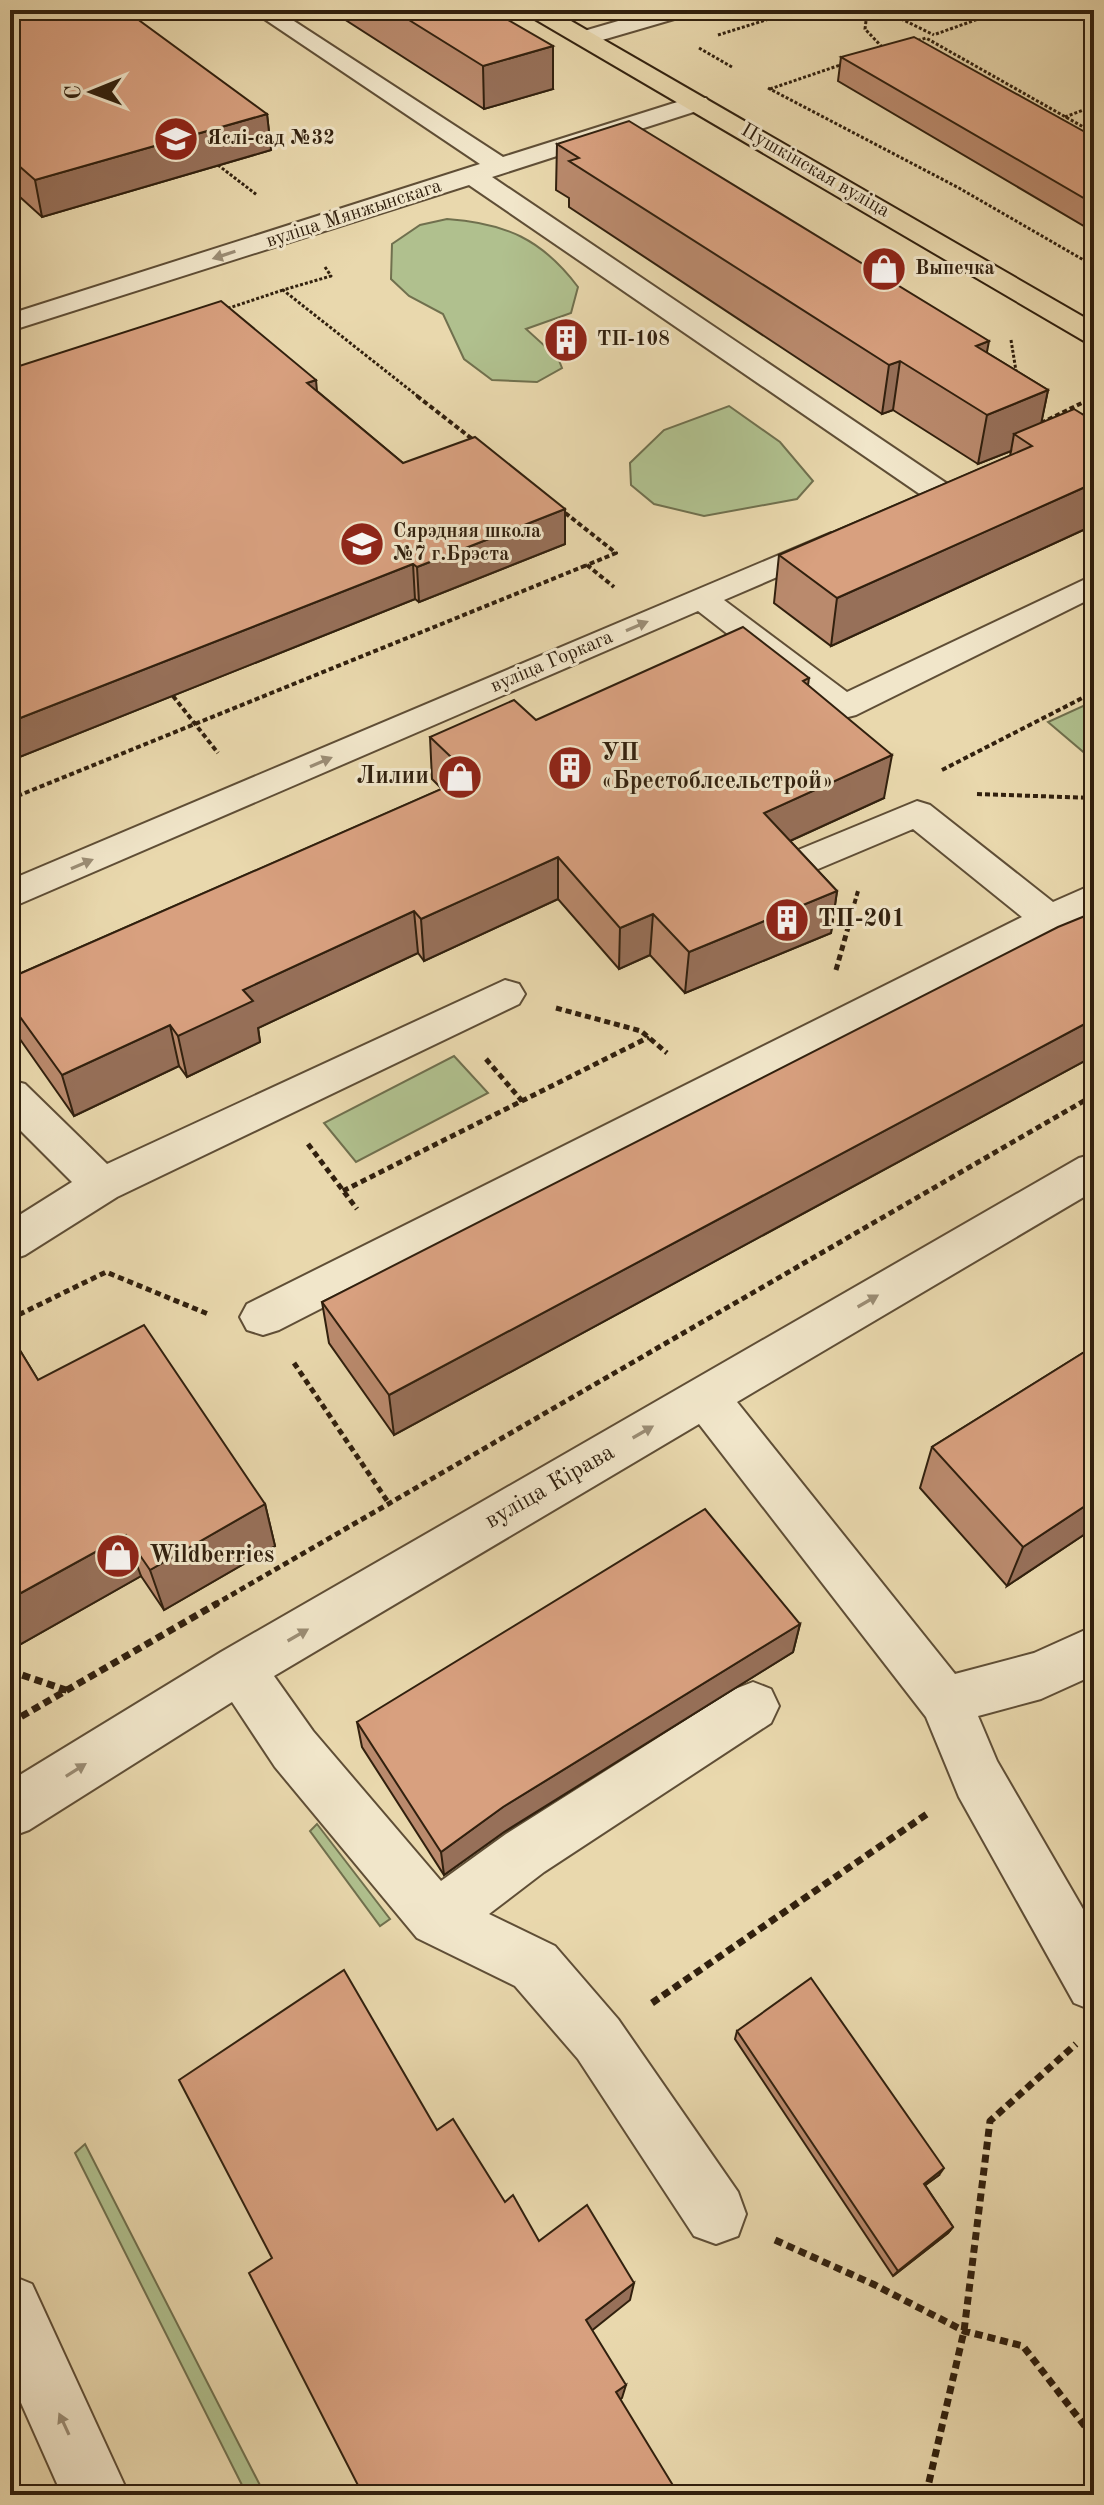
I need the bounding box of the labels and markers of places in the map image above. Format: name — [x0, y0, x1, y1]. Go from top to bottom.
school or university icon: Яслі-сад №32 — [152, 115, 200, 163]
place label: Яслі-сад №32 — [207, 129, 335, 149]
shop icon: Выпечка — [860, 245, 908, 293]
place label: Выпечка — [915, 259, 995, 279]
building icon: ТП-108 — [542, 316, 590, 364]
place label: ТП-108 — [597, 330, 670, 350]
school or university icon: Сярэдняя школа №7 г.Брэста — [338, 520, 386, 568]
place label: Сярэдняя школа №7 г.Брэста — [393, 522, 541, 565]
place label: УП «Брестоблсельстрой» — [601, 742, 834, 794]
building icon: УП «Брестоблсельстрой» — [546, 744, 594, 792]
shop icon: Лилии — [436, 753, 484, 801]
place label: Лилии — [357, 765, 429, 789]
building icon: ТП-201 — [763, 896, 811, 944]
place label: ТП-201 — [818, 908, 905, 932]
shop icon: Wildberries — [94, 1532, 142, 1580]
place label: Wildberries — [149, 1544, 274, 1568]

